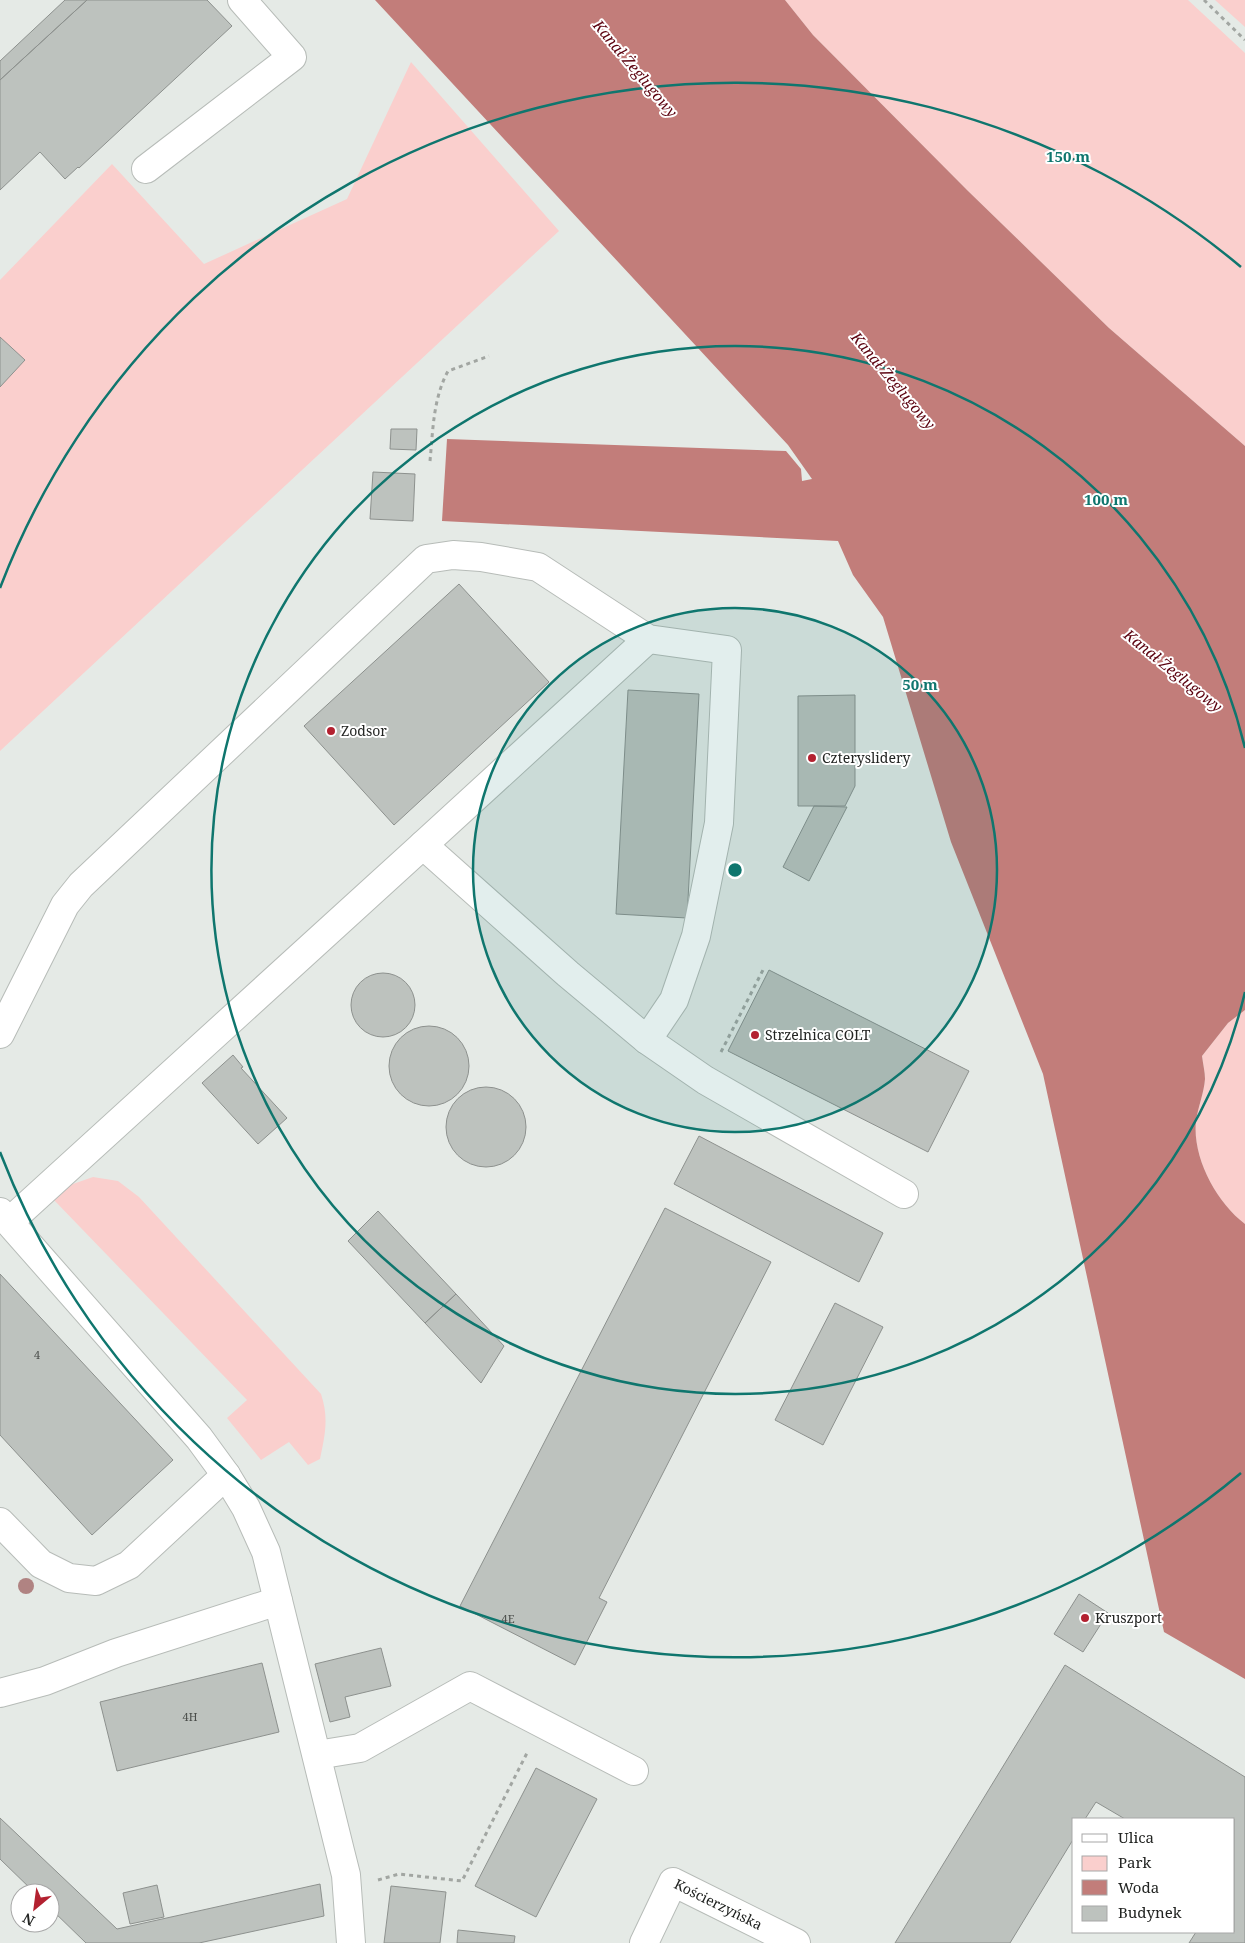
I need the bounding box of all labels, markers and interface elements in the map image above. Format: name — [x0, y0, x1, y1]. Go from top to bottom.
water label: Kanał Żeglugowy — [589, 15, 682, 121]
text: 150 m — [1046, 146, 1090, 166]
water label: Kanał Żeglugowy — [847, 327, 940, 433]
text: 100 m — [1084, 489, 1128, 509]
water label: Kanał Żeglugowy — [1119, 624, 1227, 716]
text: 50 m — [902, 674, 938, 694]
place label: Zodsor — [341, 721, 387, 740]
marker: Zodsor — [325, 725, 337, 737]
place label: Czteryslidery — [822, 748, 910, 767]
marker: Czteryslidery — [806, 752, 818, 764]
centre of rings — [726, 861, 744, 879]
place label: Strzelnica COLT — [765, 1025, 871, 1044]
marker: Strzelnica COLT — [749, 1029, 761, 1041]
house number: 4 — [34, 1347, 40, 1362]
place label: Kruszport — [1095, 1608, 1162, 1627]
house number: 4E — [501, 1611, 515, 1626]
marker: Kruszport — [1079, 1612, 1091, 1624]
house number: 4H — [183, 1709, 198, 1724]
legend — [1072, 1818, 1235, 1933]
text: Ulica — [1118, 1827, 1154, 1847]
text: Park — [1118, 1852, 1152, 1872]
street label: Kościerzyńska — [671, 1874, 766, 1934]
text: Woda — [1118, 1877, 1159, 1897]
north arrow — [10, 1883, 60, 1933]
text: Budynek — [1118, 1902, 1182, 1922]
text: N — [19, 1909, 38, 1931]

